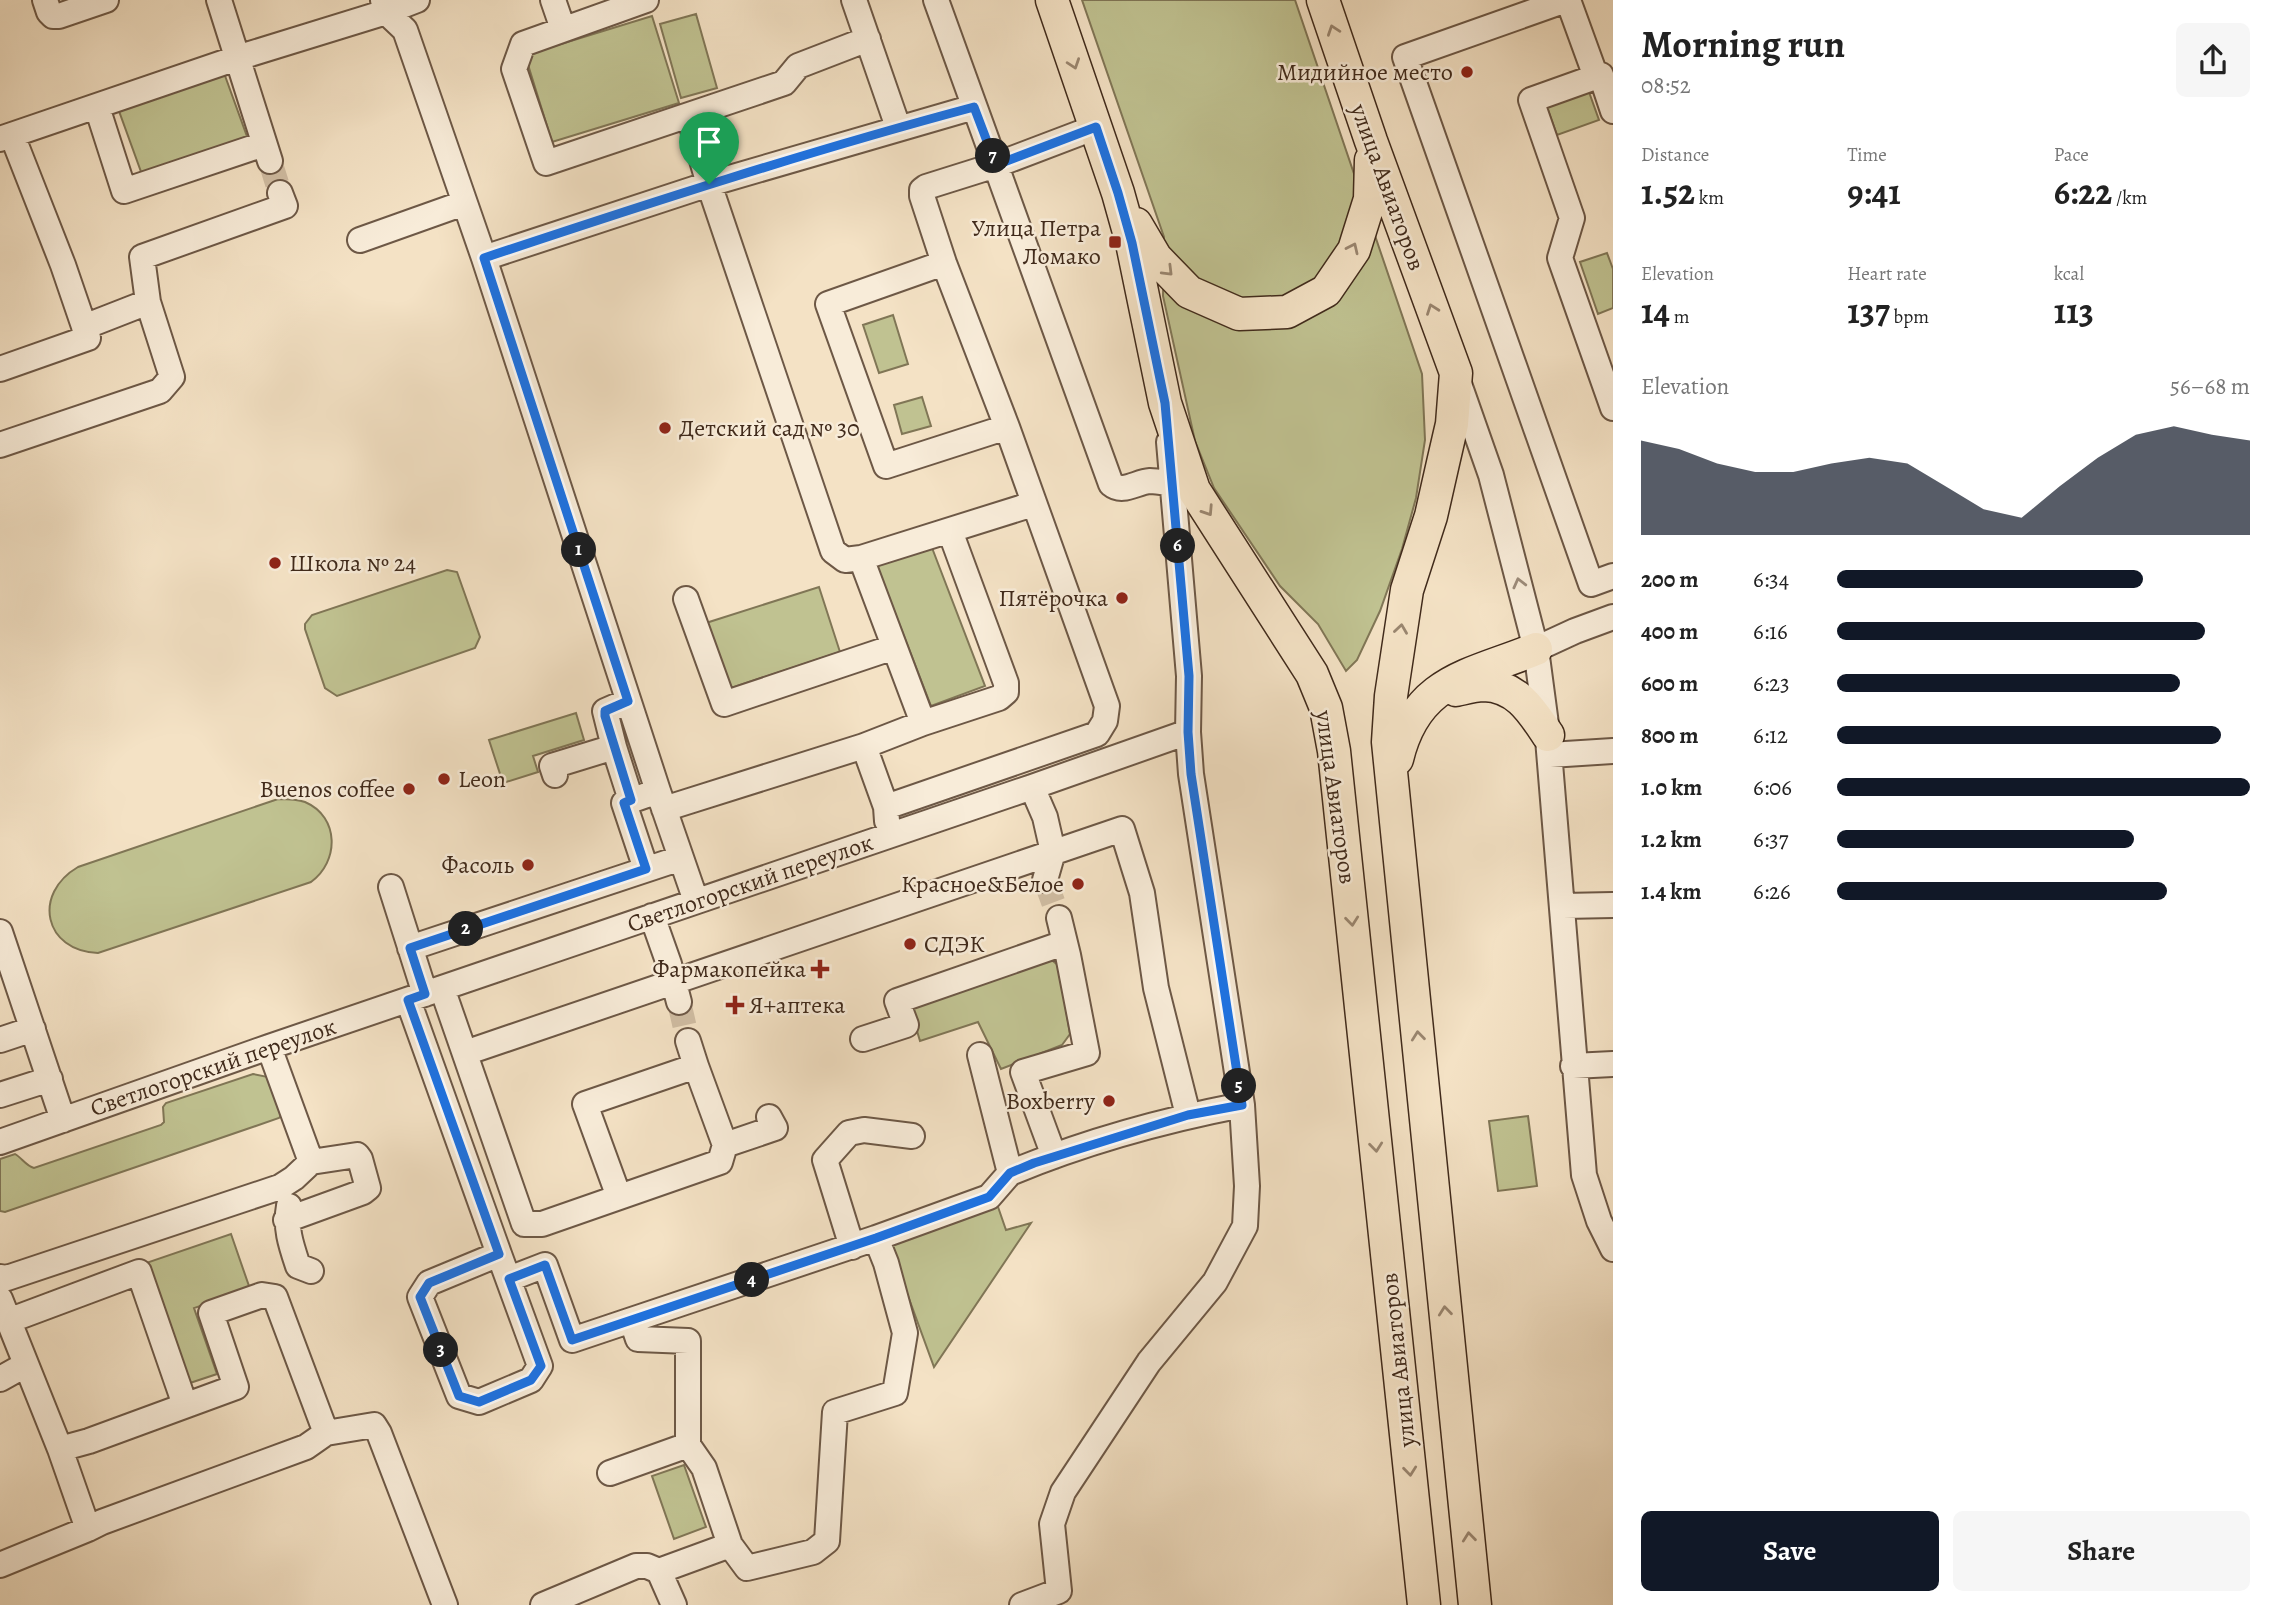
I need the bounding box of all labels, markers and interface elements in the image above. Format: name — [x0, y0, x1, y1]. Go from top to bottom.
text: Morning run — [1641, 18, 1845, 70]
button: share — [2176, 23, 2250, 97]
one-way arrow — [1327, 25, 1341, 37]
place label: Мидийное место — [1277, 56, 1453, 88]
one-way arrow — [1066, 57, 1080, 69]
marker: Мидийное место — [1459, 64, 1475, 80]
text: 08:52 — [1641, 70, 1691, 101]
street label: улица Авиаторов — [1343, 98, 1433, 275]
pin — [679, 112, 739, 184]
icon: arrive — [690, 123, 728, 161]
pin: 7 — [976, 138, 1010, 174]
text: 7 — [988, 142, 997, 168]
text: Distance — [1641, 142, 1709, 168]
text: Time — [1847, 142, 1887, 168]
text: Pace — [2054, 142, 2089, 168]
text: 1.52 — [1641, 168, 1695, 216]
text: 9:41 — [1847, 168, 1901, 216]
text: 6:22 — [2054, 168, 2112, 216]
text: km — [1695, 185, 1724, 211]
text: /km — [2112, 185, 2147, 211]
place label: Улица Петра Ломако — [972, 212, 1101, 272]
marker: Улица Петра Ломако — [1107, 234, 1123, 250]
one-way arrow — [1345, 243, 1359, 255]
text: Elevation — [1641, 261, 1714, 287]
text: Heart rate — [1847, 261, 1927, 287]
text: kcal — [2054, 261, 2084, 287]
one-way arrow — [1160, 263, 1173, 276]
text: 14 — [1641, 287, 1670, 335]
text: 137 — [1847, 287, 1890, 335]
text: 113 — [2054, 287, 2094, 335]
one-way arrow — [1426, 304, 1440, 316]
text: m — [1670, 304, 1690, 330]
text: bpm — [1890, 304, 1929, 330]
text: Elevation — [1641, 371, 1729, 402]
text: 56–68 m — [2170, 371, 2250, 402]
place label: Детский сад № 30 — [679, 412, 860, 444]
marker: Детский сад № 30 — [657, 420, 673, 436]
one-way arrow — [1200, 504, 1213, 517]
pin: 6 — [1160, 528, 1196, 564]
pin: 1 — [562, 532, 596, 568]
text: 6 — [1173, 532, 1182, 558]
text: 1 — [575, 536, 582, 562]
place label: Школа № 24 — [289, 547, 416, 579]
marker: Школа № 24 — [267, 555, 283, 571]
text: 200 m — [1641, 564, 1699, 595]
text: 6:34 — [1753, 564, 1789, 595]
one-way arrow — [1513, 577, 1527, 589]
place label: Пятёрочка — [998, 582, 1108, 614]
marker: Пятёрочка — [1114, 590, 1130, 606]
text: 400 m — [1641, 616, 1698, 647]
text: 6:16 — [1753, 616, 1788, 647]
one-way arrow — [1394, 623, 1409, 635]
text: 600 m — [1641, 668, 1698, 699]
text: 6:23 — [1753, 668, 1790, 699]
street label: улица Авиаторов — [1308, 707, 1364, 886]
text: 800 m — [1641, 720, 1698, 751]
text: 6:12 — [1753, 720, 1788, 751]
place label: Leon — [458, 763, 506, 795]
marker: Leon — [436, 771, 452, 787]
text: 1.0 km — [1641, 772, 1702, 803]
text: 6:06 — [1753, 772, 1792, 803]
place label: Buenos coffee — [259, 773, 395, 805]
marker: Buenos coffee — [401, 781, 417, 797]
text: 1.2 km — [1641, 824, 1702, 855]
text: 6:37 — [1753, 824, 1788, 855]
street label: Светлогорский переулок — [623, 826, 877, 940]
place label: Фасоль — [441, 849, 515, 881]
marker: Фасоль — [520, 857, 536, 873]
place label: Красное&Белое — [901, 868, 1064, 900]
marker: Красное&Белое — [1070, 876, 1086, 892]
text: 1.4 km — [1641, 876, 1702, 907]
text: 6:26 — [1753, 876, 1791, 907]
pin: 2 — [448, 912, 484, 946]
text: 2 — [461, 915, 470, 941]
one-way arrow — [1344, 915, 1359, 927]
place label: СДЭК — [924, 928, 985, 960]
marker: СДЭК — [902, 936, 918, 952]
place label: Фармакопейка — [652, 953, 806, 985]
marker: Фармакопейка — [812, 961, 828, 977]
place label: Я+аптека — [749, 989, 845, 1021]
marker: Я+аптека — [727, 997, 743, 1013]
street label: Светлогорский переулок — [86, 1010, 340, 1124]
one-way arrow — [1411, 1030, 1426, 1042]
pin: 5 — [1222, 1068, 1256, 1104]
text: 5 — [1234, 1072, 1243, 1098]
place label: Boxberry — [1006, 1085, 1095, 1117]
marker: Boxberry — [1101, 1093, 1117, 1109]
one-way arrow — [1368, 1142, 1383, 1153]
pin: 4 — [734, 1262, 770, 1298]
text: 4 — [747, 1266, 756, 1292]
street label: улица Авиаторов — [1373, 1271, 1423, 1450]
one-way arrow — [1438, 1305, 1453, 1317]
pin: 3 — [424, 1332, 458, 1368]
text: 3 — [436, 1336, 445, 1362]
one-way arrow — [1402, 1465, 1417, 1477]
button: Save — [1641, 1511, 1939, 1591]
button: Share — [1953, 1511, 2250, 1591]
one-way arrow — [1461, 1531, 1476, 1543]

